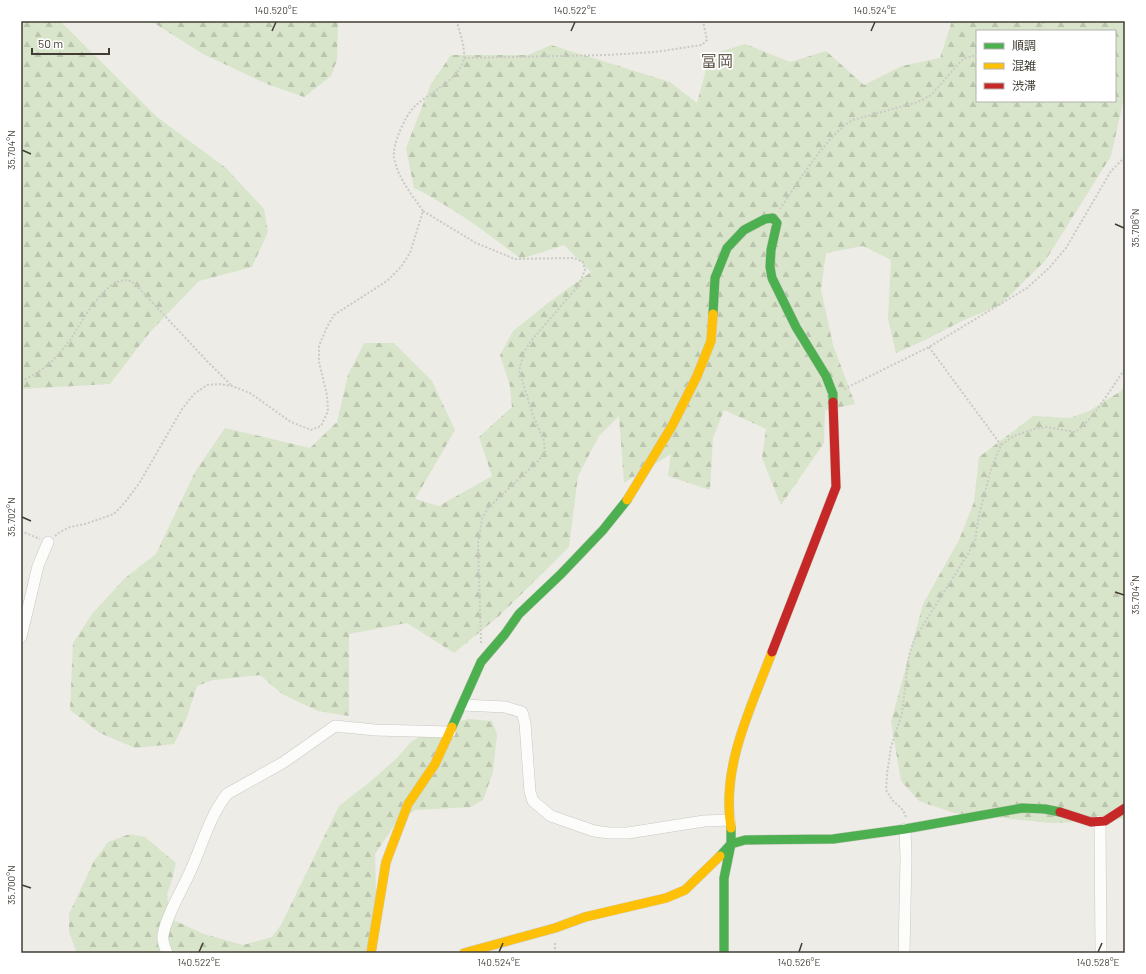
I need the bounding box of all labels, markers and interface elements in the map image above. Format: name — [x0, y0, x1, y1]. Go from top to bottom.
text: 140.520°E — [254, 4, 298, 16]
text: 140.522°E — [553, 4, 597, 16]
text: 140.524°E — [853, 4, 897, 16]
scale bar — [32, 30, 109, 56]
legend — [976, 30, 1116, 102]
text: 50 m — [38, 36, 63, 50]
text: 順調 — [1012, 38, 1036, 52]
district label: 富岡 — [701, 51, 733, 70]
text: 混雑 — [1012, 58, 1036, 72]
text: 渋滞 — [1012, 78, 1036, 92]
text: 35.704°N — [5, 130, 17, 170]
text: 35.706°N — [1129, 208, 1141, 248]
text: 35.702°N — [5, 497, 17, 537]
text: 35.704°N — [1129, 575, 1141, 615]
text: 35.700°N — [5, 865, 17, 905]
text: 140.522°E — [177, 956, 221, 968]
text: 140.524°E — [477, 956, 521, 968]
text: 140.526°E — [778, 956, 820, 968]
text: 140.528°E — [1076, 956, 1120, 968]

